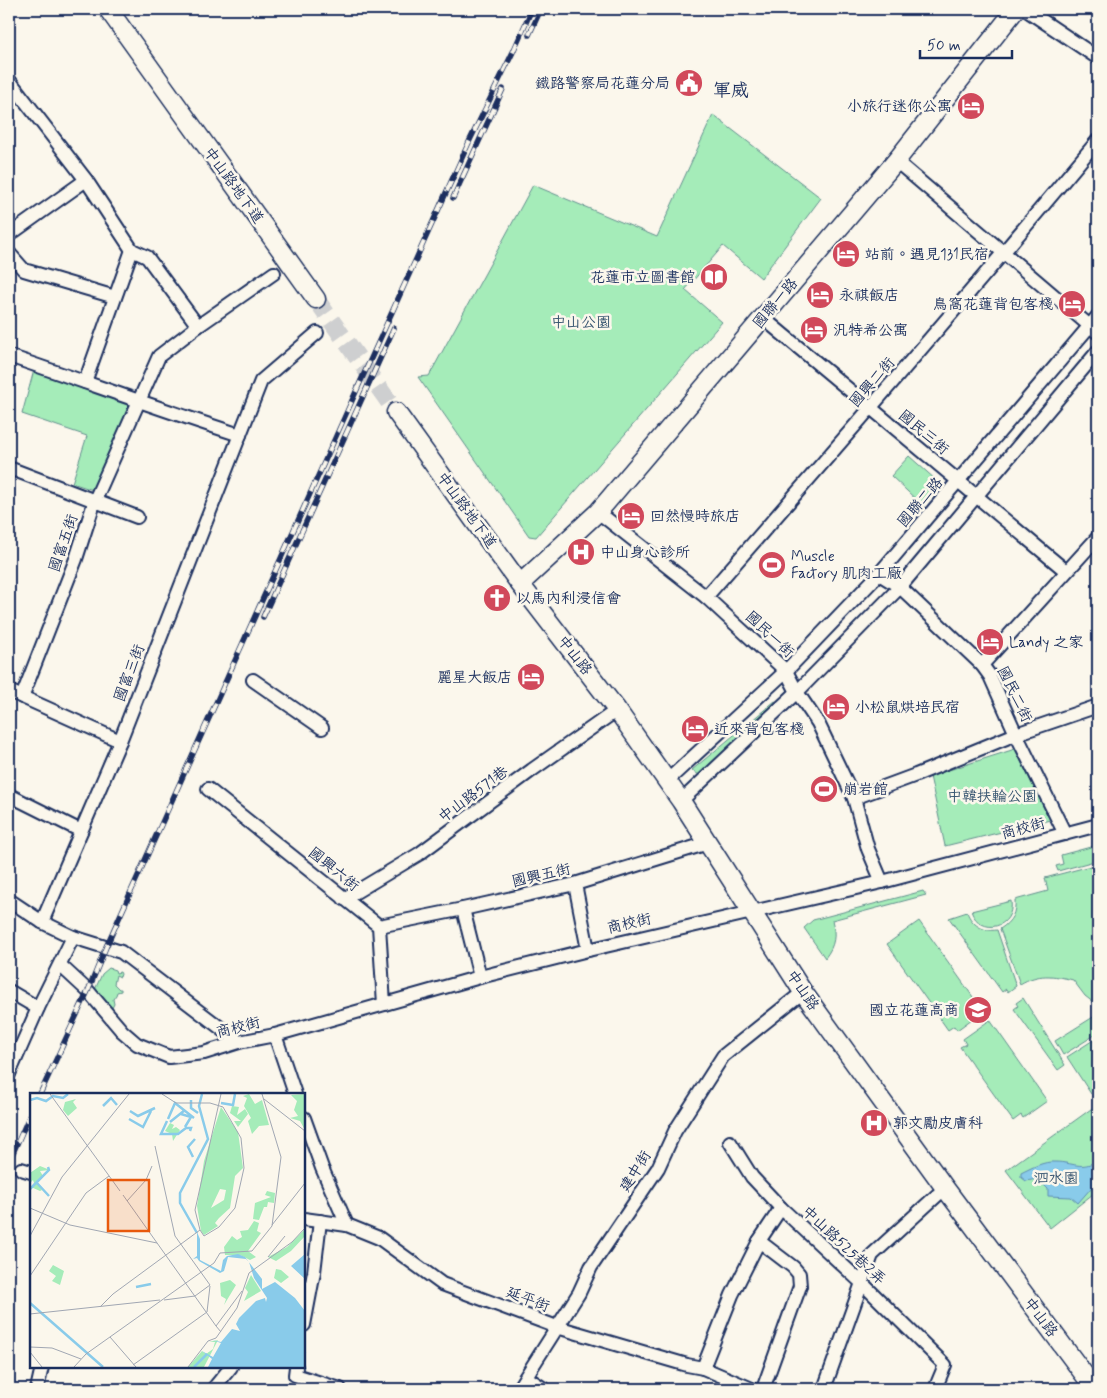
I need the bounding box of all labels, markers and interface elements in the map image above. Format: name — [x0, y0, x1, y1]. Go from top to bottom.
scale bar — [920, 28, 1012, 60]
text: 50 m — [927, 36, 961, 56]
public building icon: 鐵路警察局花蓮分局 — [674, 68, 704, 98]
place label: 鐵路警察局花蓮分局 — [535, 74, 670, 94]
district label: 軍威 — [713, 79, 749, 103]
hotel icon: 小旅行迷你公寓 — [956, 91, 986, 121]
place label: 小旅行迷你公寓 — [847, 97, 952, 117]
street label: 中山路地下道 — [199, 143, 268, 228]
hotel icon: 站前。遇見131民宿 — [831, 239, 861, 269]
place label: 站前。遇見131民宿 — [865, 245, 989, 265]
library icon: 花蓮市立圖書館 — [699, 262, 729, 292]
place label: 花蓮市立圖書館 — [590, 268, 695, 288]
street label: 國聯一路 — [749, 274, 803, 333]
hotel icon: 永祺飯店 — [805, 280, 835, 310]
place label: 永祺飯店 — [839, 286, 899, 306]
hotel icon: 鳥窩花蓮背包客棧 — [1057, 289, 1087, 319]
place label: 鳥窩花蓮背包客棧 — [933, 295, 1053, 315]
park label: 中山公園 — [551, 313, 611, 333]
hotel icon: 汎特希公寓 — [799, 315, 829, 345]
place label: 汎特希公寓 — [833, 321, 908, 341]
street label: 國興二街 — [846, 353, 900, 412]
street label: 國民三街 — [894, 406, 953, 460]
street label: 中山路地下道 — [432, 468, 501, 553]
street label: 國聯二路 — [894, 473, 948, 532]
hotel icon: 回然慢時旅店 — [616, 501, 646, 531]
place label: 回然慢時旅店 — [650, 507, 740, 527]
street label: 國富五街 — [45, 512, 83, 575]
hospital icon: 中山身心診所 — [566, 537, 596, 567]
place label: 中山身心診所 — [600, 543, 690, 563]
place label: Muscle Factory 肌肉工廠 — [791, 547, 902, 584]
sports icon: Muscle Factory 肌肉工廠 — [757, 550, 787, 580]
church icon: 以馬內利浸信會 — [482, 583, 512, 613]
place label: 以馬內利浸信會 — [516, 589, 621, 609]
street label: 國民一街 — [741, 607, 798, 663]
hotel icon: Landy 之家 — [975, 627, 1005, 657]
street label: 中山路 — [552, 632, 596, 680]
place label: Landy 之家 — [1009, 633, 1083, 653]
street label: 國富三街 — [110, 642, 150, 705]
hotel icon: 麗星大飯店 — [516, 662, 546, 692]
street label: 國民二街 — [992, 663, 1036, 726]
place label: 麗星大飯店 — [437, 668, 512, 688]
hotel icon: 小松鼠烘培民宿 — [821, 692, 851, 722]
place label: 小松鼠烘培民宿 — [855, 698, 960, 718]
hotel icon: 近來背包客棧 — [680, 714, 710, 744]
place label: 近來背包客棧 — [714, 720, 804, 740]
street label: 中山路571巷 — [435, 762, 513, 828]
sports icon: 崩岩館 — [809, 774, 839, 804]
place label: 崩岩館 — [843, 780, 888, 800]
park label: 中韓扶輪公園 — [947, 787, 1037, 807]
street label: 商校街 — [999, 813, 1048, 844]
street label: 國興六街 — [304, 843, 363, 896]
street label: 國興五街 — [510, 859, 573, 892]
street label: 商校街 — [605, 909, 653, 939]
street label: 中山路 — [781, 966, 823, 1015]
school or university icon: 國立花蓮高商 — [963, 995, 993, 1025]
place label: 國立花蓮高商 — [869, 1001, 959, 1021]
street label: 商校街 — [214, 1013, 263, 1043]
inset map — [30, 1093, 305, 1368]
hospital icon: 郭文勵皮膚科 — [859, 1108, 889, 1138]
place label: 郭文勵皮膚科 — [893, 1114, 983, 1134]
street label: 建中街 — [615, 1147, 656, 1196]
park label: 泗水園 — [1033, 1169, 1079, 1189]
street label: 中山路525巷2弄 — [797, 1202, 889, 1290]
street label: 延平街 — [503, 1283, 552, 1317]
street label: 中山路 — [1019, 1294, 1062, 1342]

